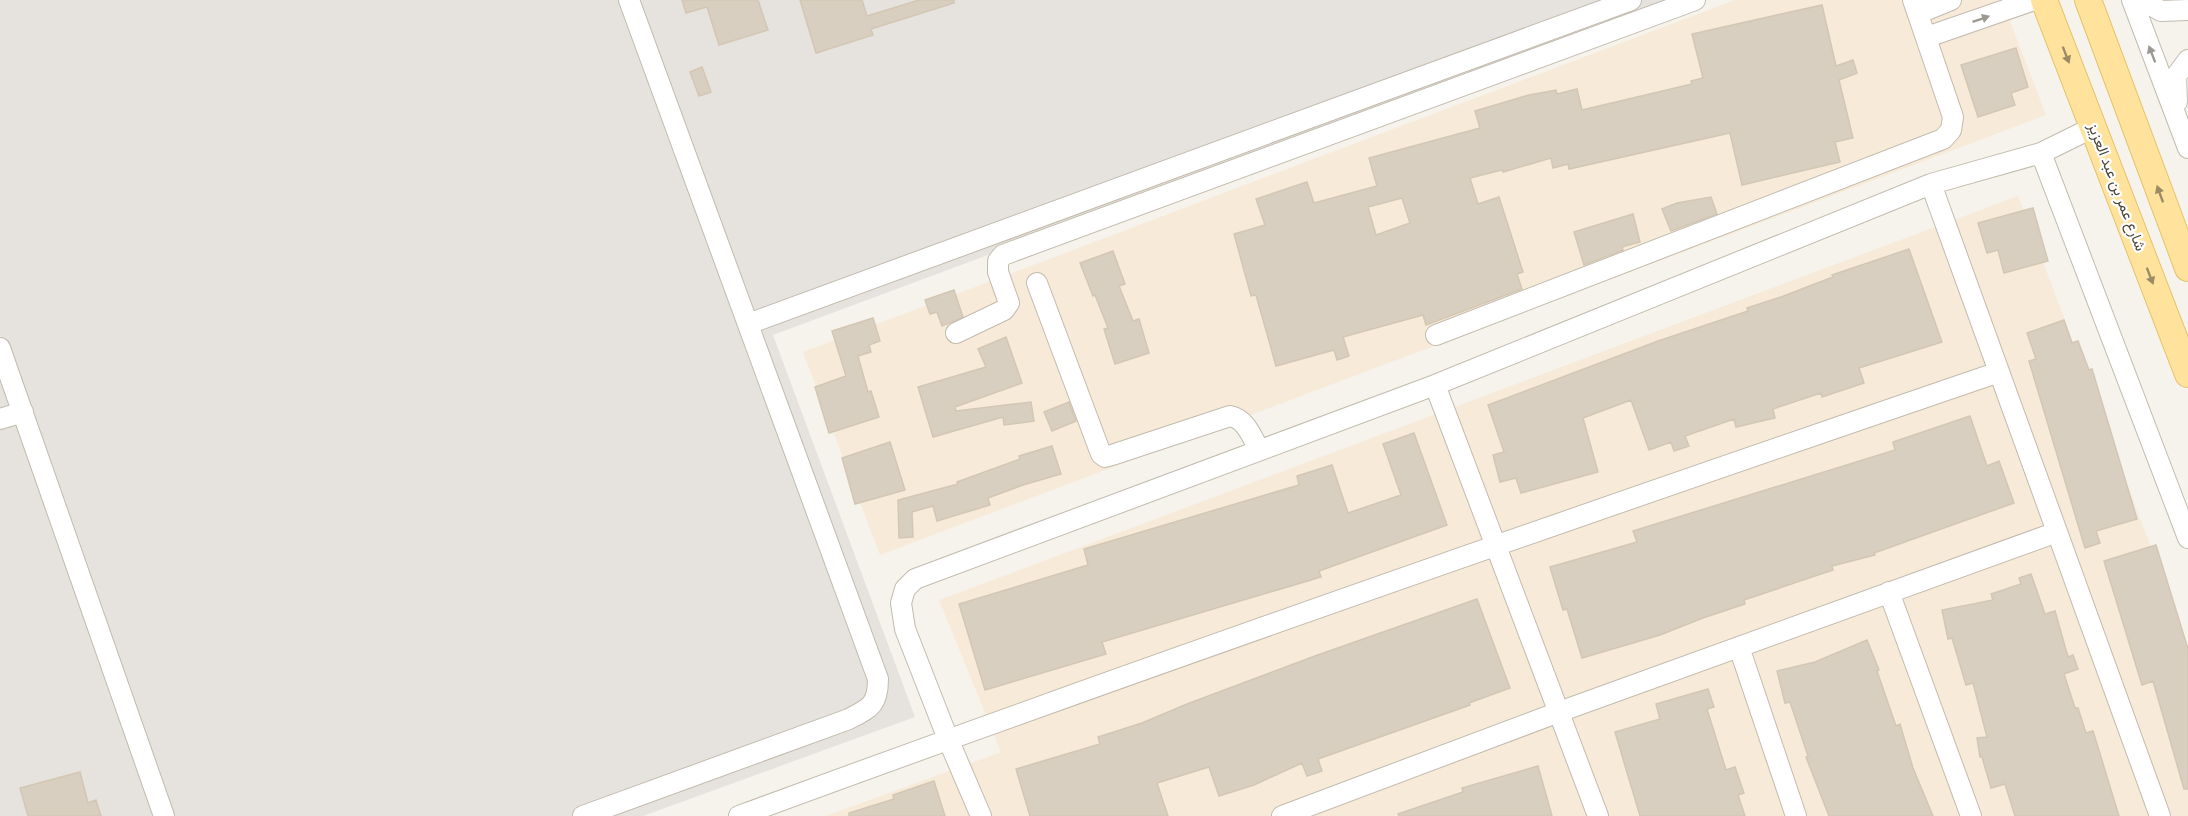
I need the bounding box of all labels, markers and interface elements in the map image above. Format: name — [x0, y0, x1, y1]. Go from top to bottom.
one-way arrow — [1972, 13, 1990, 23]
one-way arrow — [2147, 44, 2157, 62]
one-way arrow — [2061, 46, 2071, 64]
street label: شارع عمر بن عبد العزيز — [2082, 120, 2150, 254]
one-way arrow — [2155, 185, 2165, 203]
one-way arrow — [2146, 267, 2156, 285]

